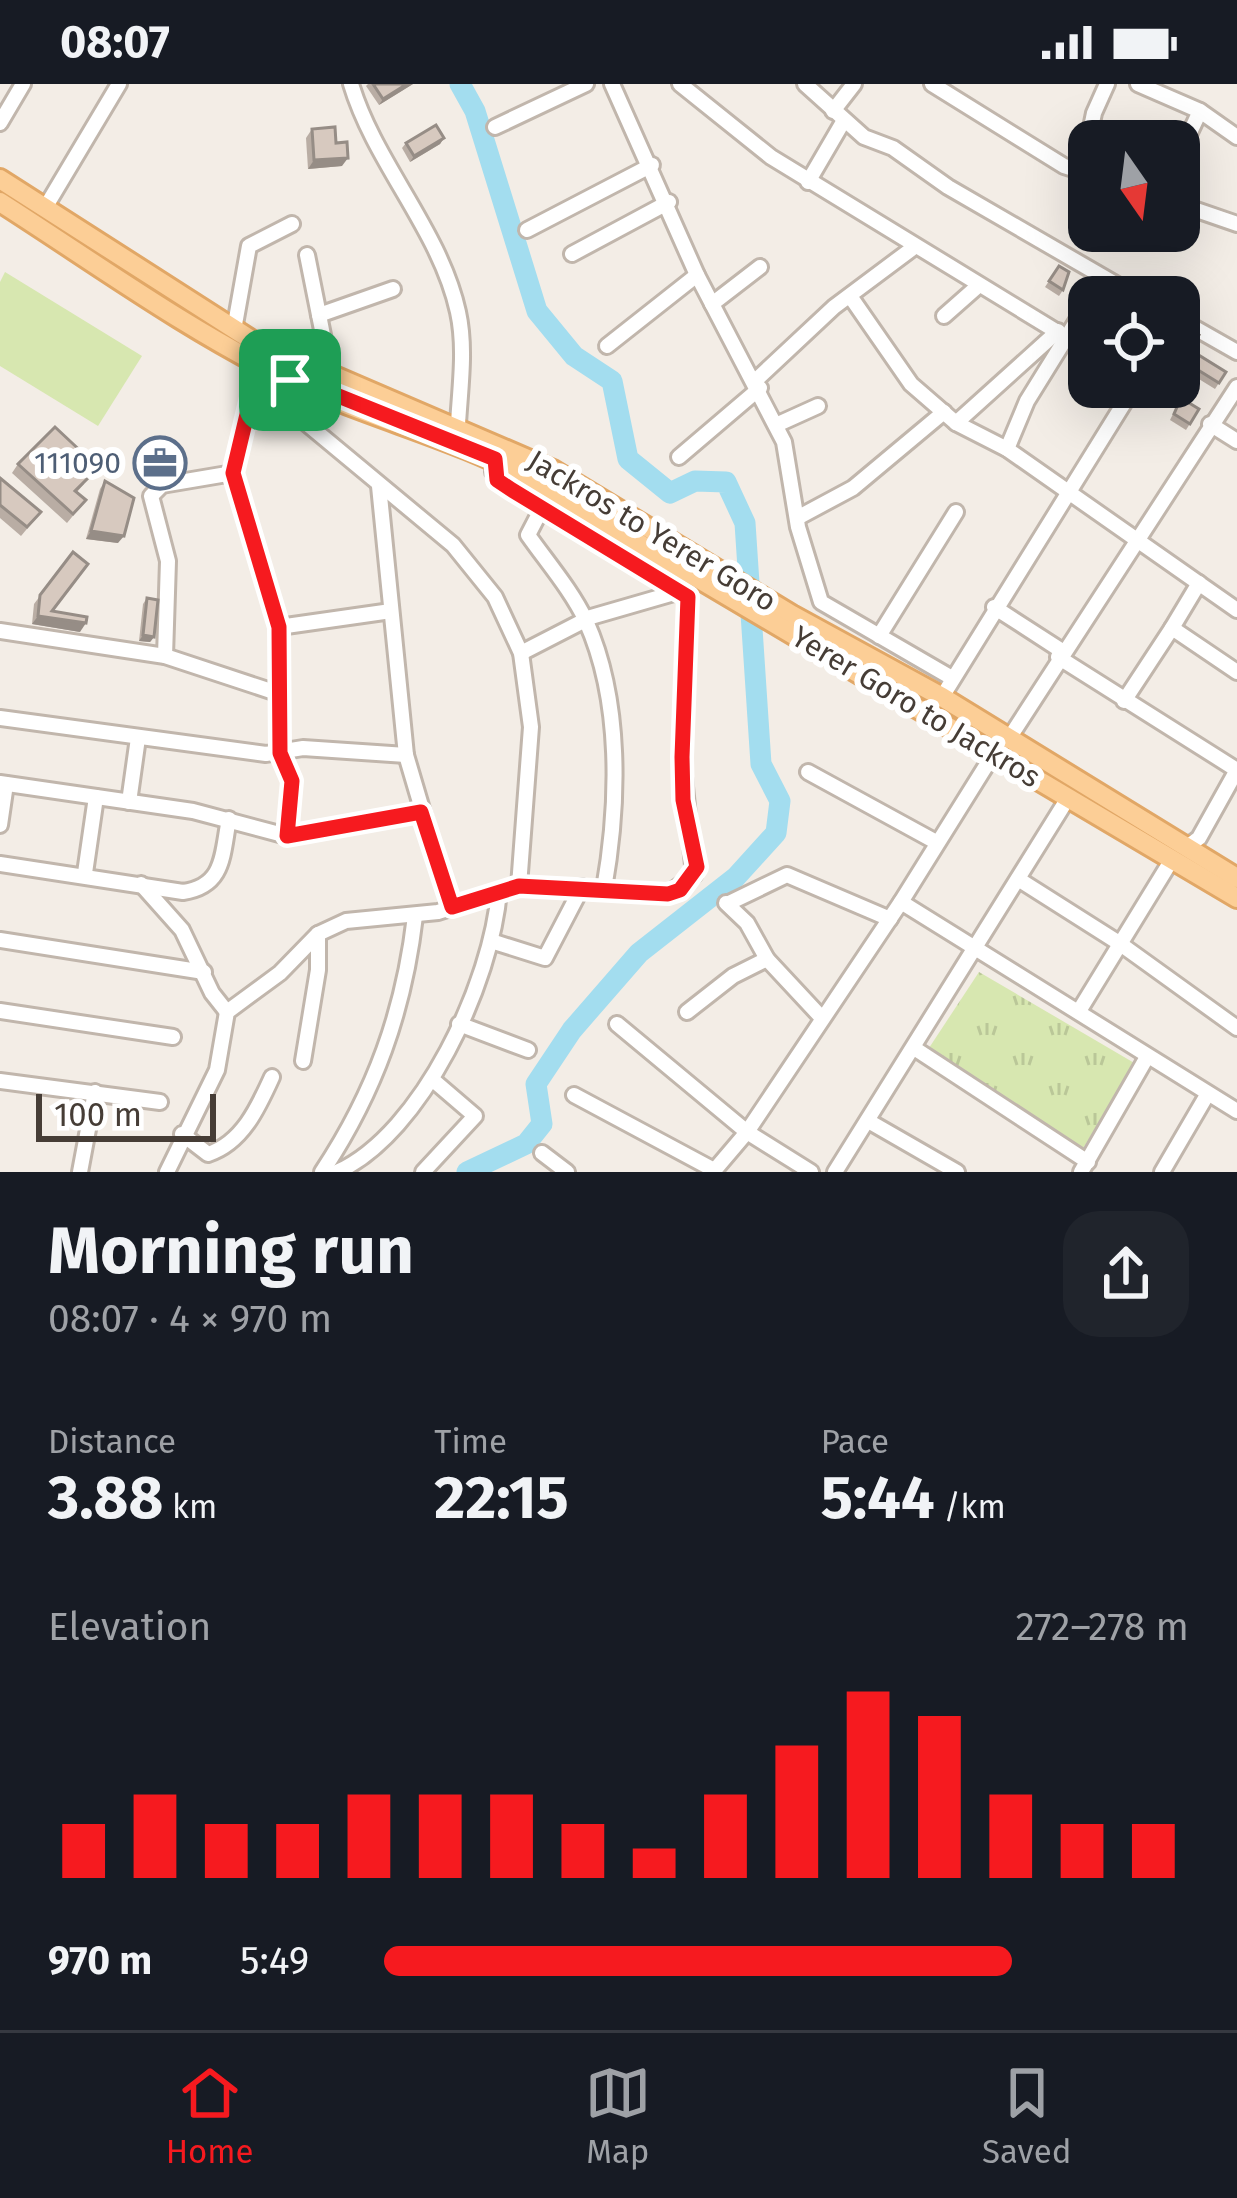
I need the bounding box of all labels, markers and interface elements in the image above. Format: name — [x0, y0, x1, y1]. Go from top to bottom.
text: 08:07 — [60, 15, 170, 69]
north arrow — [1068, 120, 1200, 252]
map controls — [1068, 120, 1200, 408]
button: locate — [1068, 276, 1200, 408]
pin — [239, 329, 341, 431]
icon: arrive — [257, 347, 323, 413]
office icon: 111090 — [132, 435, 188, 491]
street label: Jackros to Yerer Goro — [521, 443, 783, 619]
place label: 111090 — [34, 445, 121, 481]
street label: Yerer Goro to Jackros — [785, 619, 1047, 795]
scale bar — [36, 1088, 216, 1141]
text: 100 m — [54, 1095, 142, 1135]
text: Morning run — [48, 1211, 414, 1290]
button: share — [1063, 1211, 1189, 1337]
text: 08:07 · 4 × 970 m — [48, 1296, 332, 1342]
text: Distance — [48, 1422, 176, 1462]
text: Time — [434, 1422, 507, 1462]
text: Pace — [821, 1422, 889, 1462]
text: 3.88 — [48, 1462, 163, 1534]
text: 22:15 — [434, 1462, 569, 1534]
text: 5:44 — [821, 1462, 935, 1534]
text: km — [163, 1487, 217, 1527]
text: /km — [935, 1487, 1006, 1527]
text: Elevation — [48, 1604, 211, 1650]
text: 272–278 m — [1015, 1604, 1189, 1650]
text: 970 m — [48, 1938, 152, 1984]
text: 5:49 — [240, 1938, 309, 1984]
tab: Home — [166, 2060, 254, 2172]
tab: Map — [585, 2060, 651, 2172]
tab: Saved — [982, 2060, 1071, 2172]

